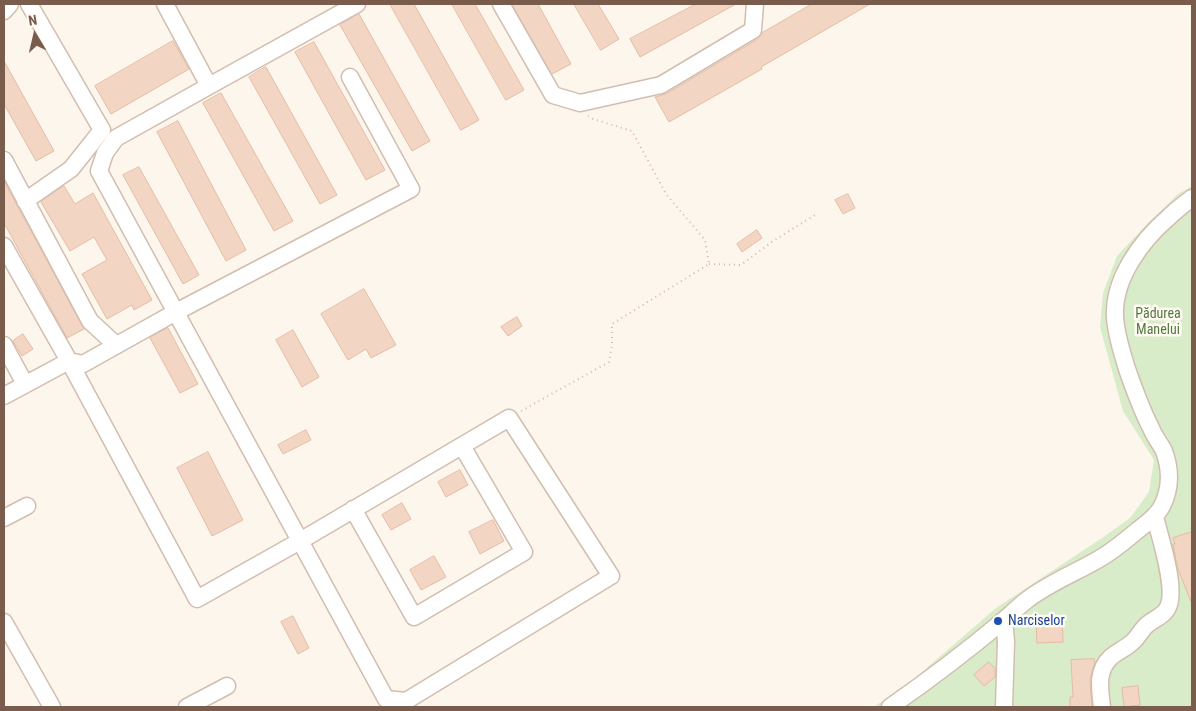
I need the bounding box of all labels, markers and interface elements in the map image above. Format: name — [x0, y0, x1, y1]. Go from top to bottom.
north arrow — [10, 10, 60, 60]
text: N — [27, 12, 38, 29]
park label: Pădurea Manelui — [1135, 306, 1181, 338]
place label: Narciselor — [1008, 613, 1065, 629]
marker: Narciselor — [992, 615, 1004, 627]

